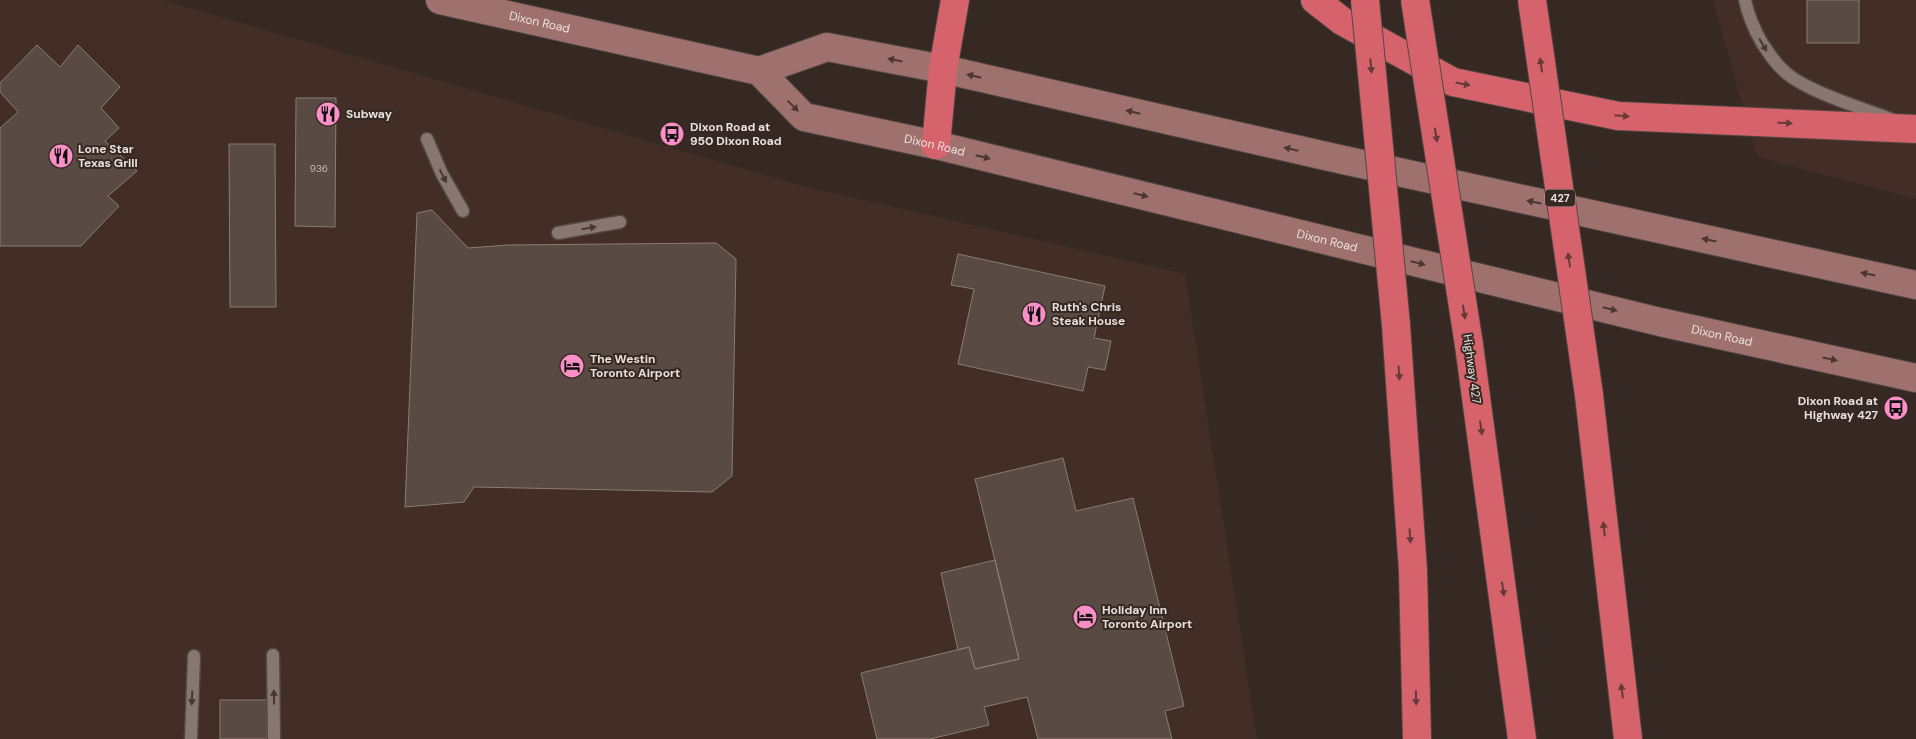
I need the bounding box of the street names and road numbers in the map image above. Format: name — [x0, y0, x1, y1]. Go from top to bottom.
street label: Dixon Road — [508, 8, 572, 37]
street label: Dixon Road — [903, 130, 967, 160]
road number: 427 — [1545, 190, 1575, 207]
street label: Dixon Road — [1295, 225, 1359, 256]
street label: Dixon Road — [1690, 321, 1754, 350]
street label: Highway 427 — [1459, 333, 1485, 405]

